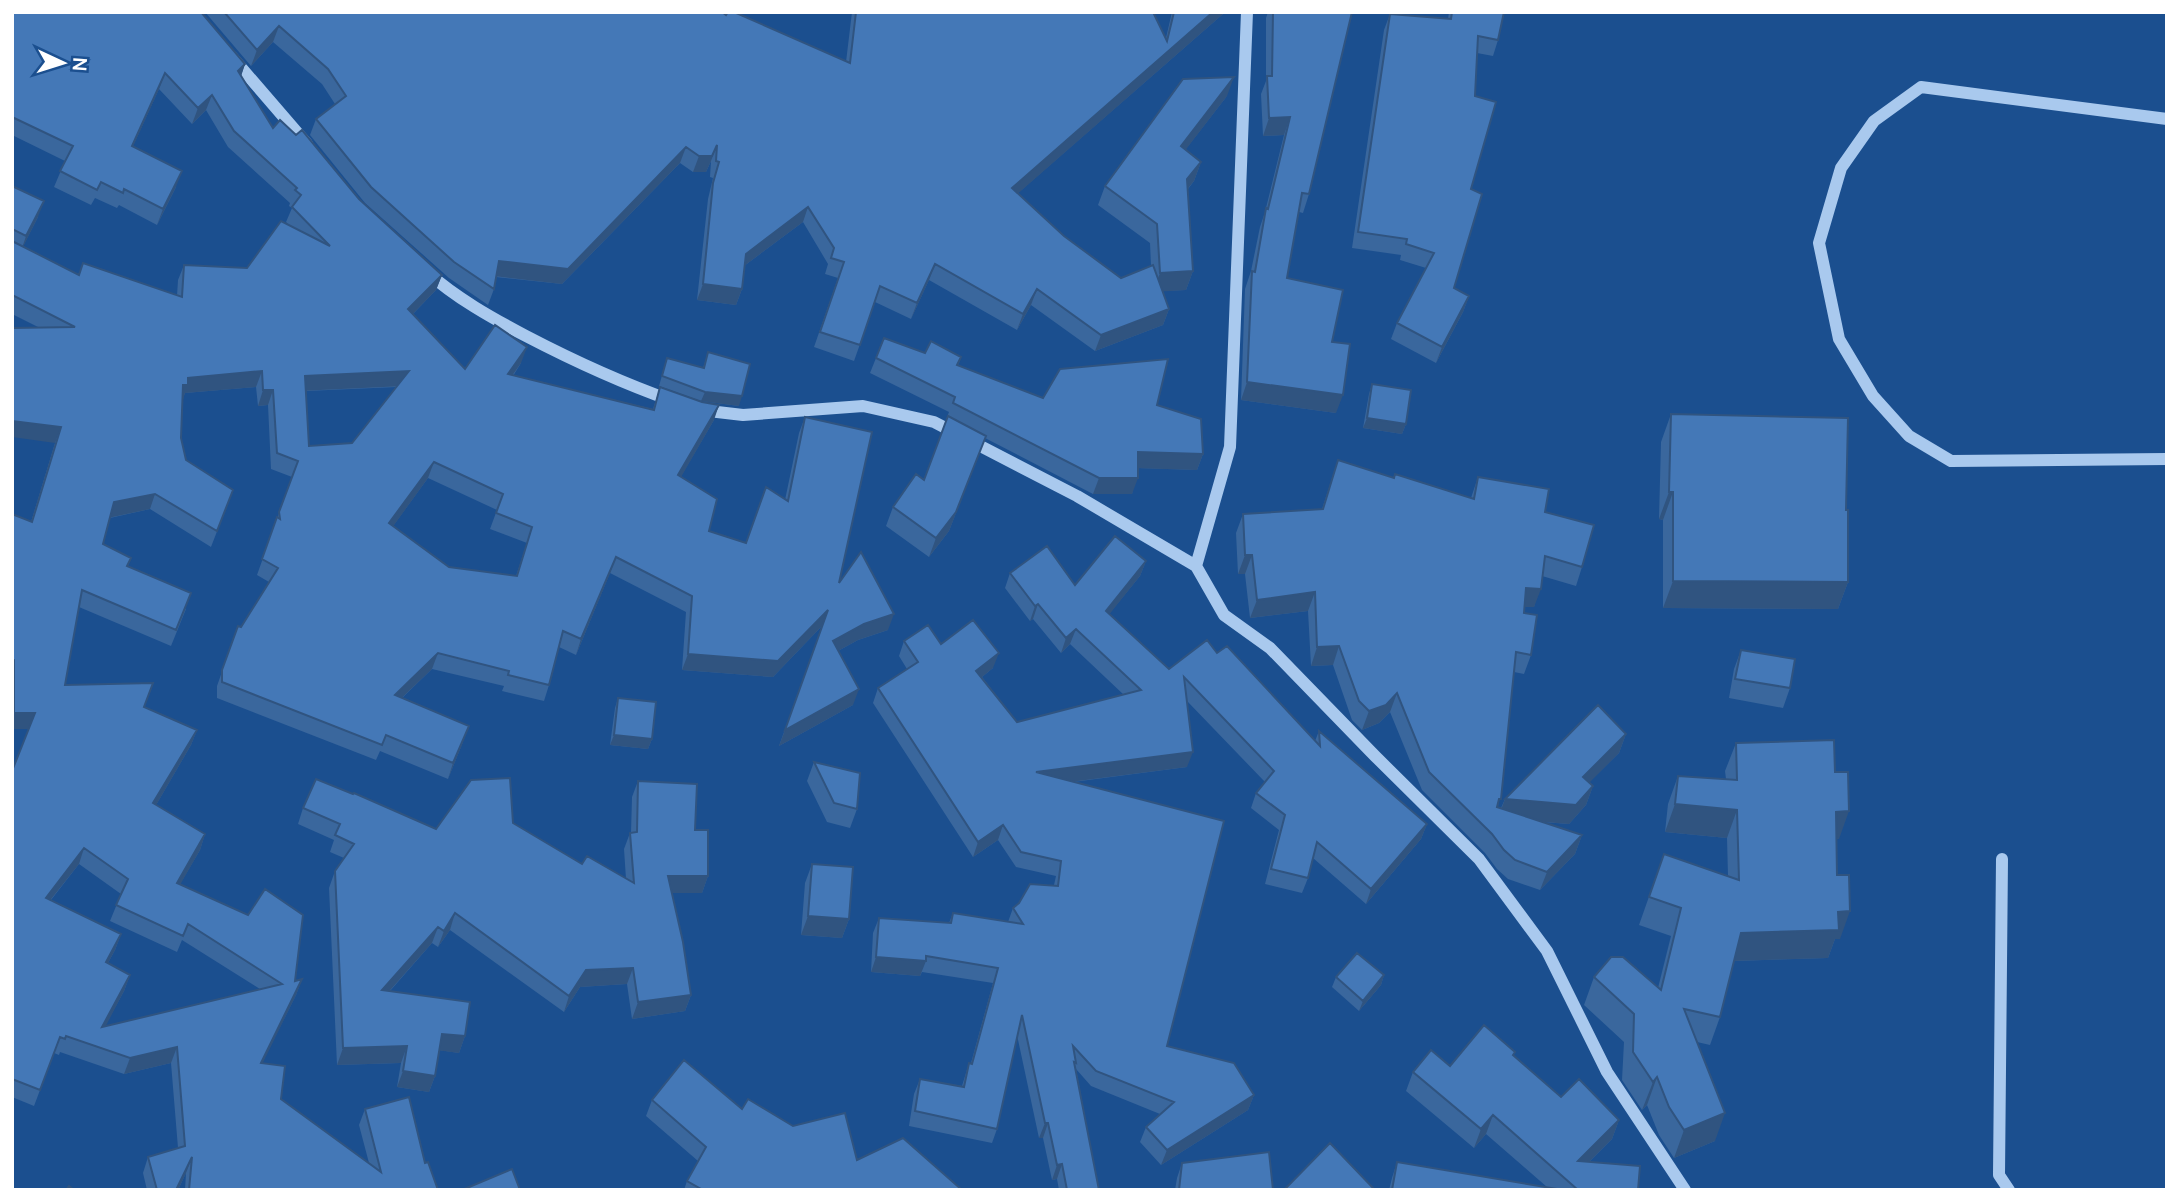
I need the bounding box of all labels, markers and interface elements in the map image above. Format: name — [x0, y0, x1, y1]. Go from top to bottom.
north arrow — [28, 28, 98, 98]
text: N — [67, 56, 93, 72]

